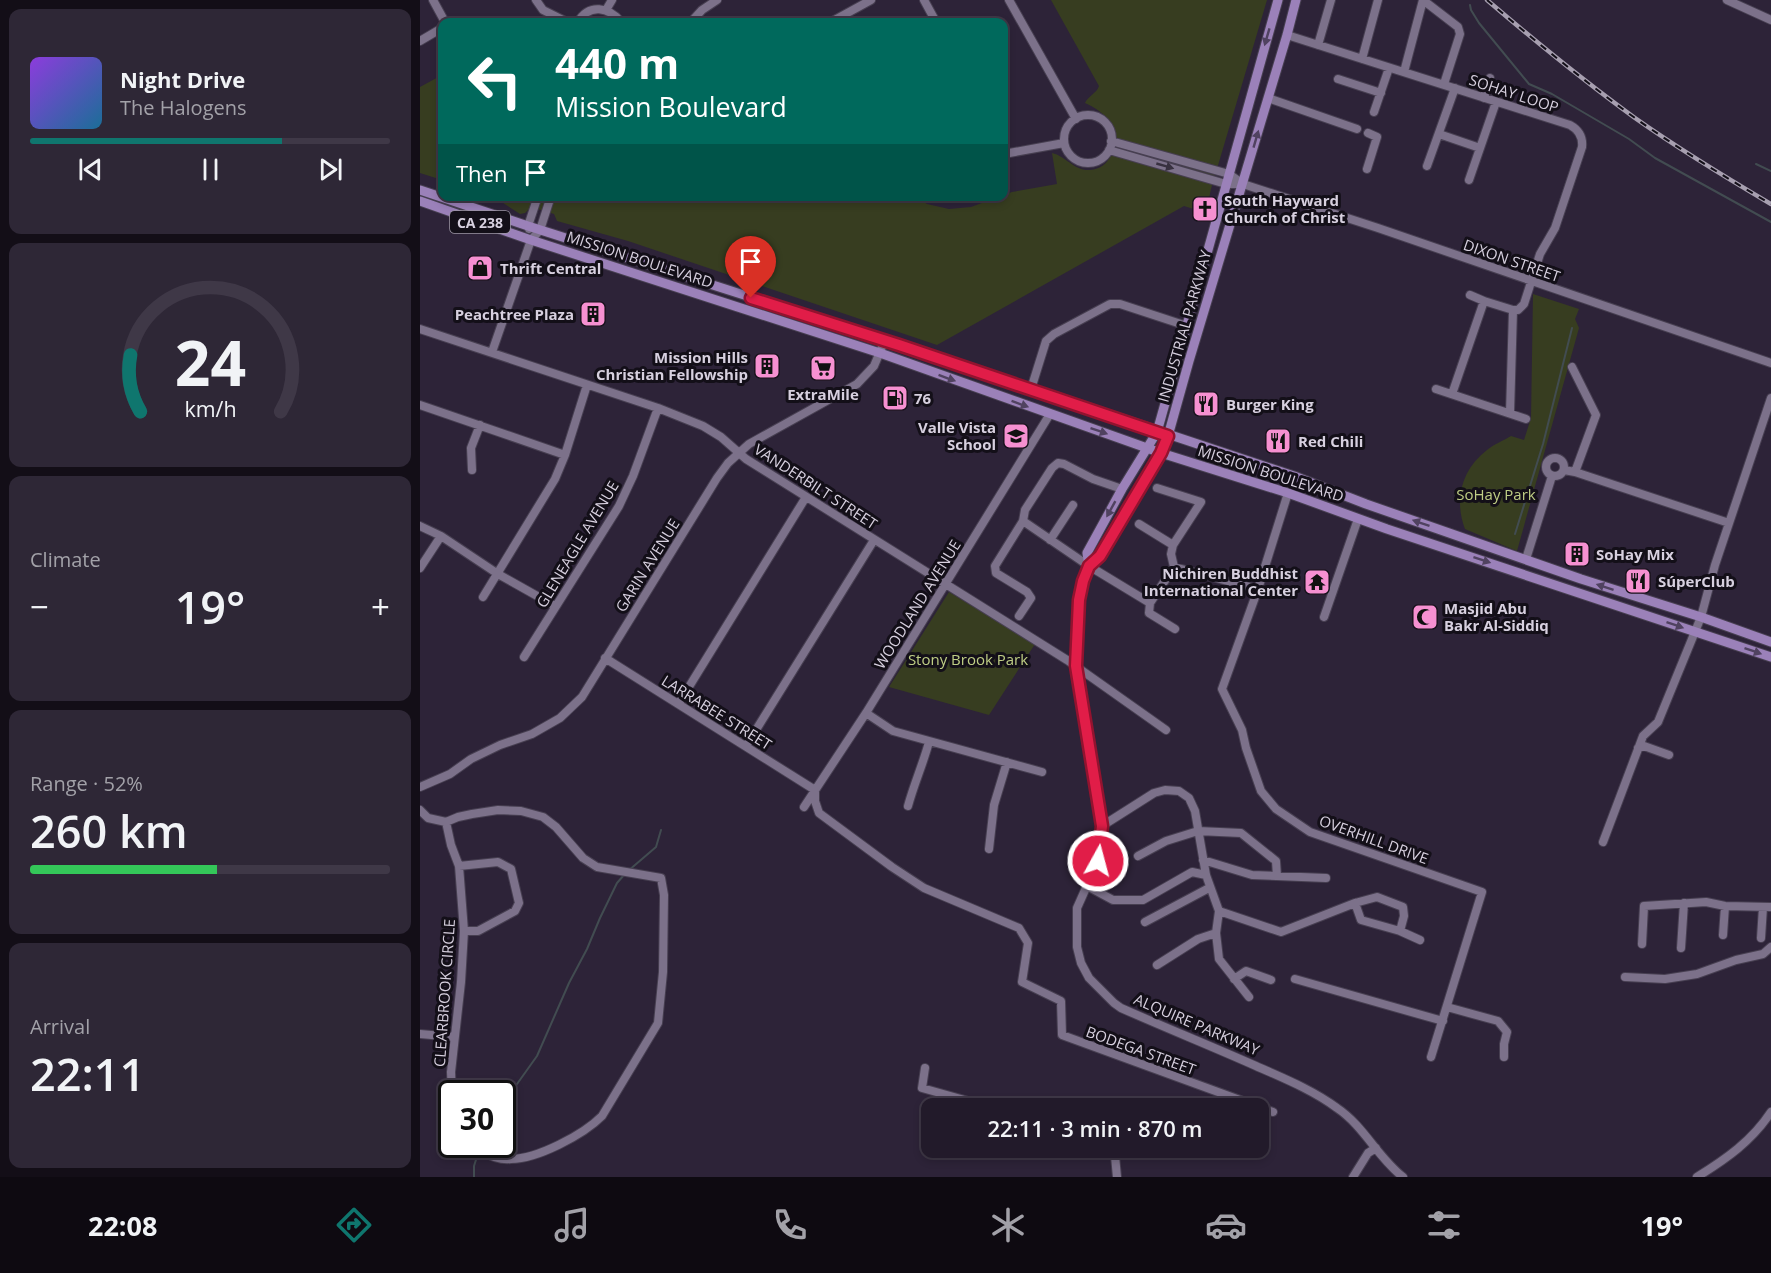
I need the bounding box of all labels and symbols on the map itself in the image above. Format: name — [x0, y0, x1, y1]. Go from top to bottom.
one-way arrow — [1262, 28, 1271, 46]
street label: SOHAY LOOP — [1467, 69, 1561, 117]
one-way arrow — [1252, 130, 1261, 148]
one-way arrow — [1156, 162, 1174, 171]
place label: South Hayward Church of Christ — [1224, 190, 1346, 227]
church icon: South Hayward Church of Christ — [1190, 194, 1220, 224]
road number: CA 238 — [450, 211, 510, 233]
street label: MISSION BOULEVARD — [565, 226, 715, 292]
street label: DIXON STREET — [1461, 234, 1564, 286]
pin — [725, 236, 776, 298]
street label: INDUSTRIAL PARKWAY — [1153, 247, 1215, 404]
shop icon: Thrift Central — [465, 253, 495, 283]
place label: Thrift Central — [500, 258, 601, 278]
building icon: Peachtree Plaza — [578, 299, 608, 329]
place label: Peachtree Plaza — [455, 304, 574, 324]
place label: Mission Hills Christian Fellowship — [596, 347, 748, 384]
building icon: Mission Hills Christian Fellowship — [752, 351, 782, 381]
supermarket icon: ExtraMile — [808, 353, 838, 383]
one-way arrow — [939, 373, 957, 383]
fuel station icon: 76 — [880, 383, 910, 413]
place label: ExtraMile — [787, 384, 859, 404]
place label: 76 — [914, 388, 932, 408]
restaurant icon: Burger King — [1191, 389, 1221, 419]
place label: Burger King — [1226, 394, 1314, 414]
one-way arrow — [1011, 399, 1029, 409]
place label: Valle Vista School — [918, 417, 996, 454]
school or university icon: Valle Vista School — [1001, 421, 1031, 451]
restaurant icon: Red Chili — [1263, 426, 1293, 456]
one-way arrow — [1090, 427, 1108, 437]
place label: Red Chili — [1298, 431, 1363, 451]
street label: VANDERBILT STREET — [751, 439, 882, 534]
street label: MISSION BOULEVARD — [1196, 440, 1346, 506]
street label: GLENEAGLE AVENUE — [531, 477, 623, 611]
park label: SoHay Park — [1456, 484, 1536, 504]
one-way arrow — [1106, 501, 1116, 518]
street label: GARIN AVENUE — [610, 515, 684, 615]
one-way arrow — [1412, 518, 1430, 527]
street label: WOODLAND AVENUE — [869, 536, 965, 672]
building icon: SoHay Mix — [1562, 539, 1592, 569]
place label: SoHay Mix — [1596, 544, 1674, 564]
one-way arrow — [1473, 556, 1491, 565]
place label: Nichiren Buddhist International Center — [1144, 563, 1298, 600]
restaurant icon: SúperClub — [1623, 566, 1653, 596]
temple icon: Nichiren Buddhist International Center — [1302, 567, 1332, 597]
place label: SúperClub — [1658, 571, 1735, 591]
one-way arrow — [1596, 581, 1614, 591]
place label: Masjid Abu Bakr Al-Siddiq — [1444, 598, 1549, 635]
mosque icon: Masjid Abu Bakr Al-Siddiq — [1410, 602, 1440, 632]
one-way arrow — [1666, 621, 1684, 630]
one-way arrow — [1744, 647, 1762, 657]
park label: Stony Brook Park — [908, 649, 1028, 669]
street label: LARRABEE STREET — [658, 670, 776, 754]
street label: OVERHILL DRIVE — [1317, 810, 1431, 868]
position arrow — [1066, 829, 1130, 893]
street label: CLEARBROOK CIRCLE — [429, 918, 459, 1068]
street label: ALQUIRE PARKWAY — [1131, 989, 1263, 1060]
street label: BODEGA STREET — [1083, 1021, 1199, 1079]
speed limit sign: 30 — [438, 1080, 516, 1158]

